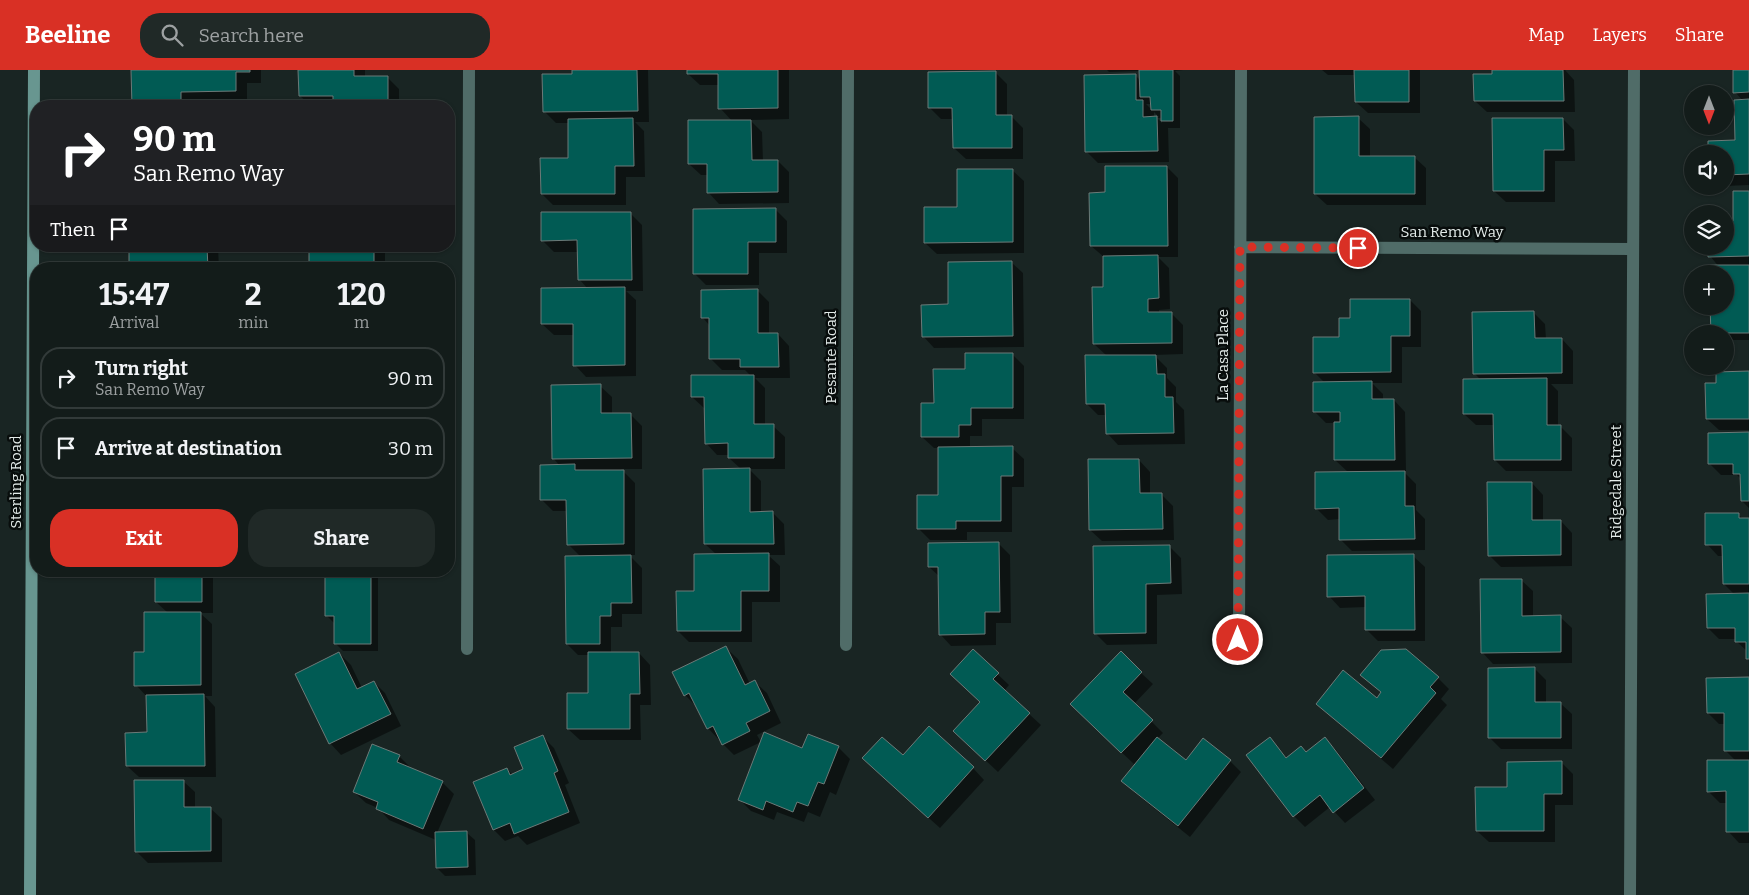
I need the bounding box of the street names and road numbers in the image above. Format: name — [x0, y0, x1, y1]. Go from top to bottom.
street label: San Remo Way — [1401, 223, 1503, 241]
street label: La Casa Place — [1214, 309, 1232, 401]
street label: Pesante Road — [822, 310, 840, 404]
street label: Ridgedale Street — [1607, 424, 1625, 539]
street label: Sterling Road — [7, 435, 25, 529]

